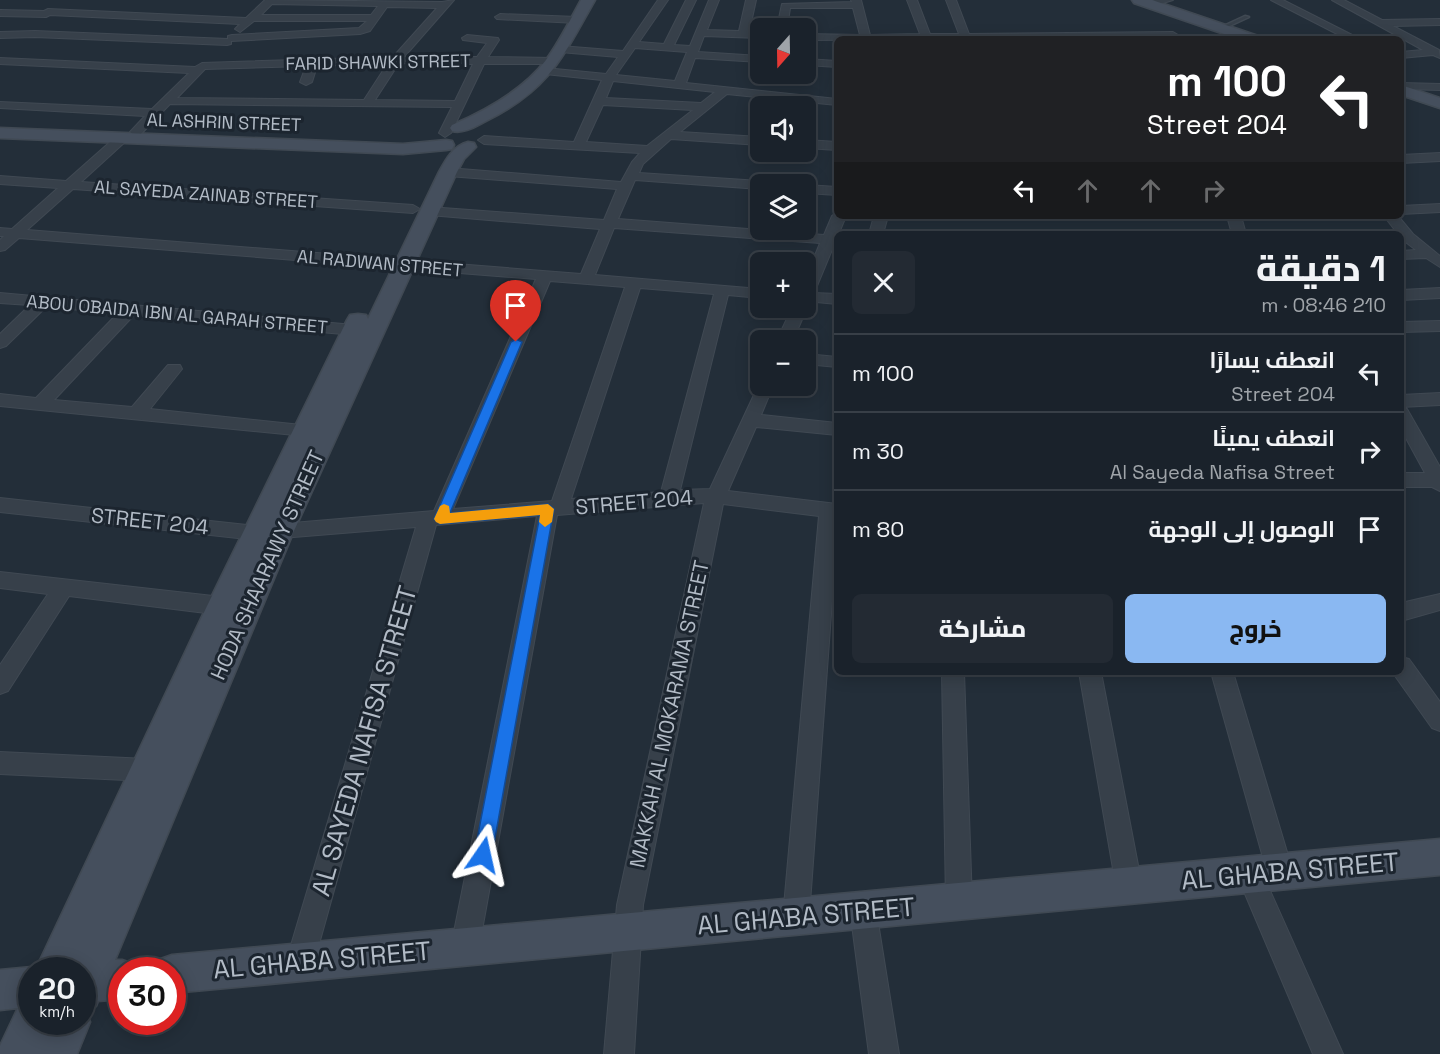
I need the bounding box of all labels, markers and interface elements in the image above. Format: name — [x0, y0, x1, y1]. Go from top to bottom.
north arrow — [750, 18, 816, 84]
map controls — [750, 18, 816, 396]
street label: FARID SHAWKI STREET — [285, 49, 471, 75]
text: 100 m — [1167, 55, 1287, 108]
icon: left — [1308, 60, 1386, 138]
button: sound — [750, 96, 816, 162]
text: Street 204 — [1147, 107, 1287, 142]
street label: AL ASHRIN STREET — [146, 108, 302, 136]
button: layers — [750, 174, 816, 240]
icon: left — [1008, 174, 1041, 207]
icon: ahead — [1071, 174, 1104, 207]
icon: ahead — [1134, 174, 1167, 207]
icon: right — [1197, 174, 1230, 207]
street label: AL SAYEDA ZAINAB STREET — [93, 175, 319, 213]
street label: AL RADWAN STREET — [296, 244, 464, 282]
text: 1 دقيقة — [1256, 246, 1386, 292]
button: close — [852, 251, 915, 314]
button: + — [750, 252, 816, 318]
pin — [490, 280, 541, 342]
street label: ABOU OBAIDA IBN AL GARAH STREET — [26, 289, 329, 339]
icon: arrive — [499, 289, 532, 322]
text: 210 m · 08:46 — [1261, 292, 1386, 318]
button: − — [750, 330, 816, 396]
text: انعطف يسارًا — [1209, 346, 1335, 374]
icon: left — [1353, 357, 1386, 390]
text: 100 m — [852, 359, 914, 387]
text: Street 204 — [1231, 381, 1335, 407]
text: انعطف يمينًا — [1212, 424, 1335, 452]
icon: right — [1353, 435, 1386, 468]
text: 30 m — [852, 437, 904, 465]
street label: HODA SHAARAWY STREET — [204, 446, 330, 684]
text: Al Sayeda Nafisa Street — [1110, 459, 1335, 485]
street label: STREET 204 — [574, 483, 694, 521]
street label: STREET 204 — [90, 501, 210, 541]
icon: arrive — [1353, 513, 1386, 546]
text: 80 m — [852, 515, 904, 543]
text: الوصول إلى الوجهة — [1149, 515, 1335, 543]
street label: MAKKAH AL MOKARAMA STREET — [623, 558, 715, 870]
street label: AL SAYEDA NAFISA STREET — [303, 582, 425, 900]
button: مشاركة — [852, 594, 1113, 663]
button: خروج — [1125, 594, 1386, 663]
position arrow — [451, 823, 515, 887]
street label: AL GHABA STREET — [1180, 845, 1400, 897]
street label: AL GHABA STREET — [696, 890, 916, 942]
street label: AL GHABA STREET — [212, 934, 432, 986]
speed limit sign: 30 — [108, 957, 186, 1035]
text: 20 — [38, 969, 76, 1008]
text: km/h — [39, 1002, 75, 1021]

